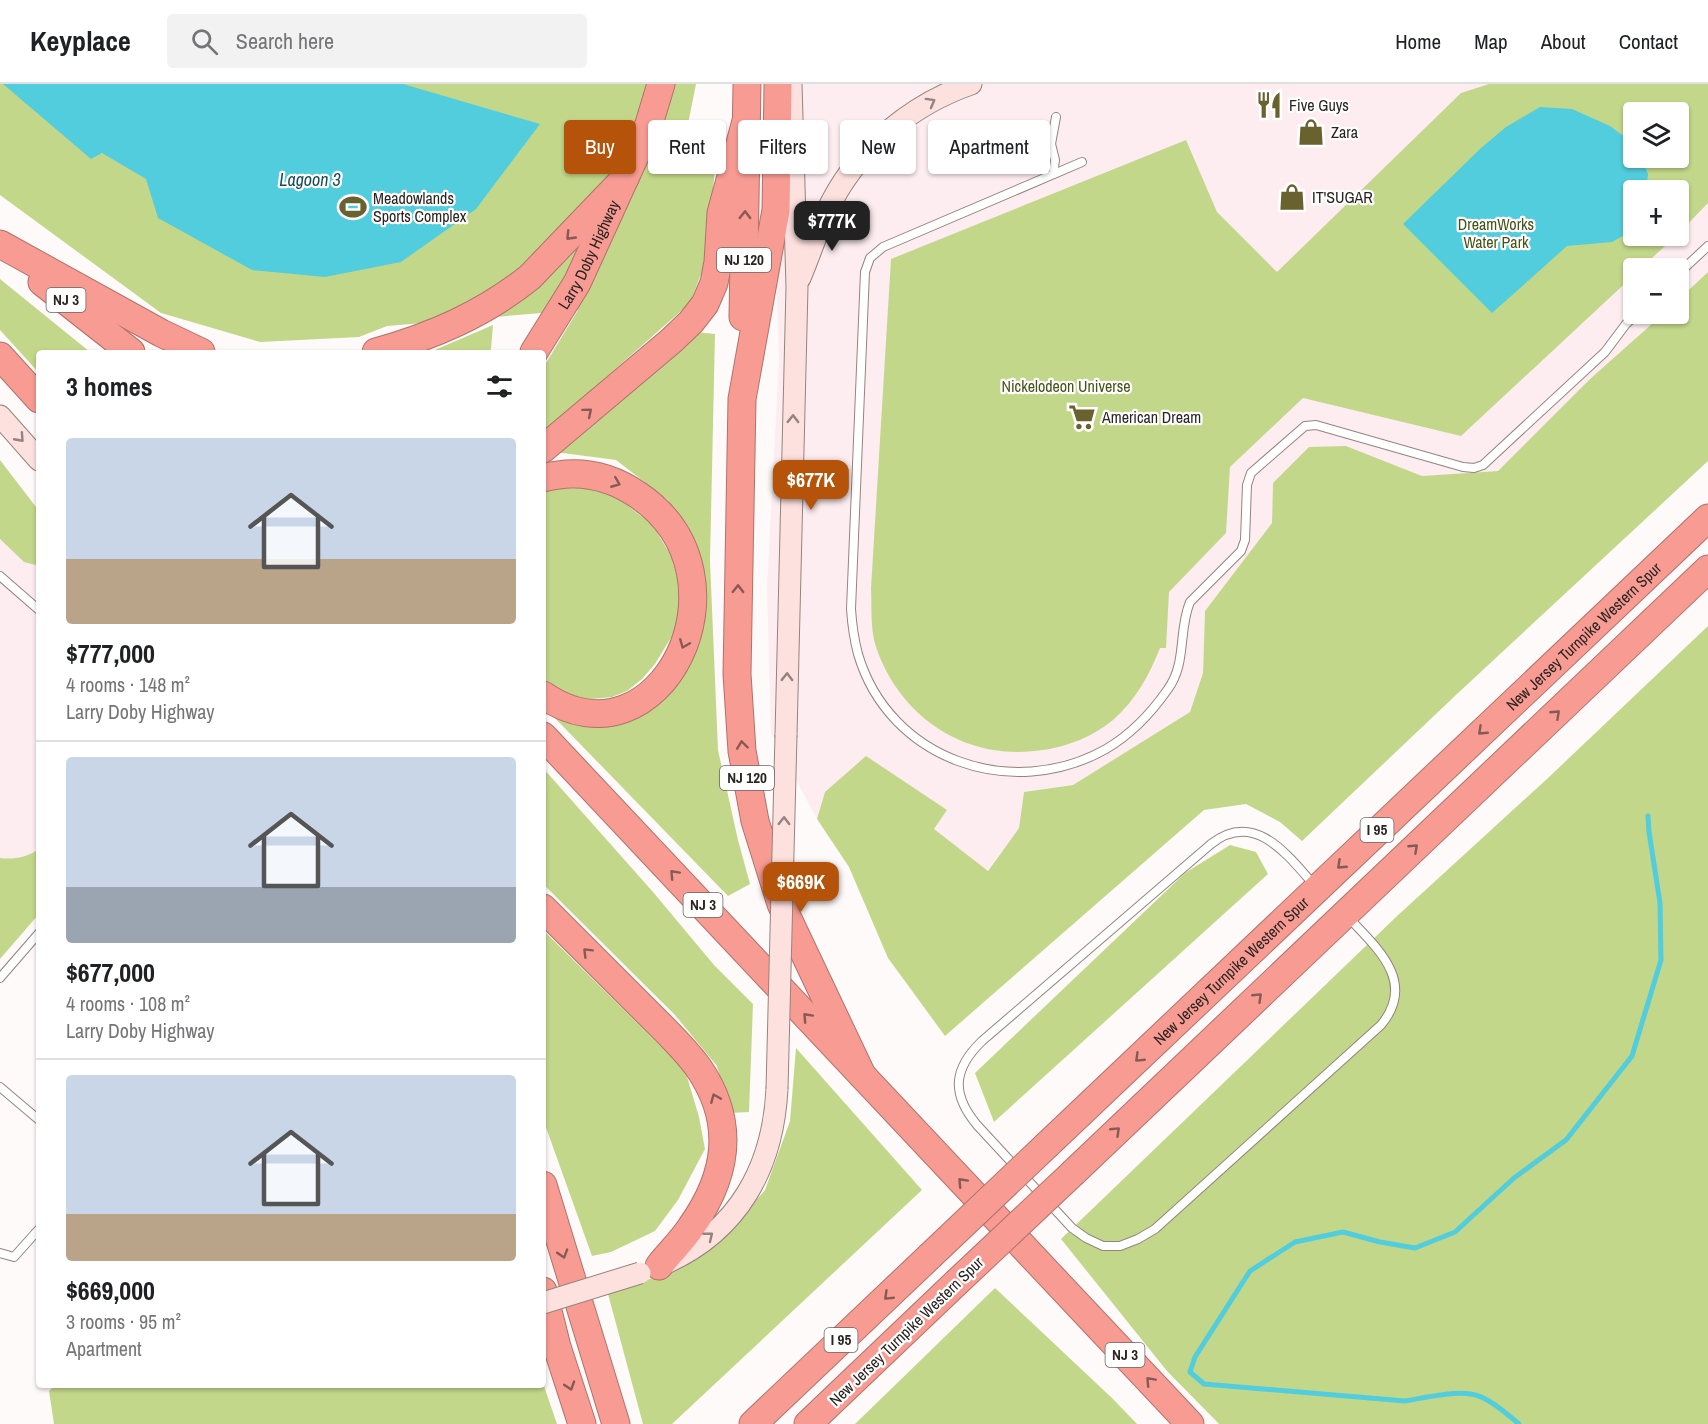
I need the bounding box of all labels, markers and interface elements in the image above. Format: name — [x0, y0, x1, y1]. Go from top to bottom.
search box — [167, 14, 587, 68]
text: Keyplace — [30, 22, 131, 60]
icon: search — [188, 25, 221, 58]
text: Search here — [236, 26, 334, 56]
text: Home — [1395, 27, 1441, 56]
text: Map — [1474, 27, 1508, 56]
text: About — [1541, 27, 1586, 56]
text: Contact — [1619, 27, 1678, 56]
restaurant icon: Five Guys — [1254, 90, 1284, 120]
place label: Five Guys — [1289, 94, 1349, 116]
one-way arrow — [924, 98, 935, 109]
map controls — [1623, 102, 1689, 324]
button: layers — [1623, 102, 1689, 168]
shop icon: Zara — [1296, 117, 1326, 147]
chip: Buy — [564, 120, 636, 174]
chip: Rent — [648, 120, 726, 174]
chip: Filters — [738, 120, 828, 174]
chip: New — [840, 120, 916, 174]
chip: Apartment — [928, 120, 1050, 174]
place label: Zara — [1331, 121, 1359, 143]
water label: Lagoon 3 — [279, 167, 341, 192]
button: + — [1623, 180, 1689, 246]
shop icon: IT'SUGAR — [1277, 182, 1307, 212]
place label: IT'SUGAR — [1312, 186, 1373, 208]
place label: Meadowlands Sports Complex — [373, 187, 467, 227]
sports icon: Meadowlands Sports Complex — [338, 192, 368, 222]
street label: Larry Doby Highway — [552, 196, 625, 313]
pin: $777K — [790, 201, 874, 252]
text: $777K — [808, 207, 856, 234]
one-way arrow — [739, 210, 751, 219]
park label: DreamWorks Water Park — [1458, 213, 1534, 253]
one-way arrow — [566, 229, 577, 239]
road number: NJ 120 — [717, 248, 771, 272]
button: − — [1623, 258, 1689, 324]
road number: NJ 3 — [46, 288, 86, 312]
text: 3 homes — [66, 369, 153, 404]
icon: filters — [483, 370, 516, 403]
park label: Nickelodeon Universe — [1001, 375, 1131, 397]
supermarket icon: American Dream — [1067, 402, 1097, 432]
place label: American Dream — [1101, 406, 1201, 428]
one-way arrow — [581, 408, 592, 419]
one-way arrow — [787, 414, 800, 423]
one-way arrow — [13, 431, 24, 442]
pin: $677K — [769, 460, 853, 511]
text: $677K — [787, 466, 835, 493]
one-way arrow — [610, 476, 621, 488]
icon: home — [237, 477, 345, 585]
street label: New Jersey Turnpike Western Spur — [1501, 557, 1666, 715]
one-way arrow — [732, 585, 744, 594]
text: $777,000 — [66, 636, 155, 671]
one-way arrow — [679, 638, 691, 649]
text: 4 rooms · 148 m² — [66, 671, 190, 698]
one-way arrow — [781, 672, 793, 681]
text: Larry Doby Highway — [66, 698, 215, 725]
one-way arrow — [1549, 710, 1559, 721]
one-way arrow — [1479, 724, 1489, 735]
one-way arrow — [736, 741, 748, 750]
road number: NJ 120 — [720, 766, 774, 790]
icon: home — [237, 796, 345, 904]
one-way arrow — [777, 816, 790, 825]
road number: I 95 — [1360, 818, 1394, 842]
one-way arrow — [1407, 844, 1418, 855]
one-way arrow — [1337, 858, 1347, 869]
pin: $669K — [759, 862, 843, 913]
text: $669K — [777, 868, 825, 895]
one-way arrow — [670, 871, 681, 881]
street label: New Jersey Turnpike Western Spur — [1148, 891, 1314, 1050]
road number: NJ 3 — [684, 893, 722, 917]
one-way arrow — [584, 948, 594, 959]
text: $677,000 — [66, 955, 155, 990]
text: 4 rooms · 108 m² — [66, 990, 190, 1017]
one-way arrow — [1250, 993, 1261, 1004]
one-way arrow — [803, 1013, 814, 1024]
text: Larry Doby Highway — [66, 1017, 215, 1044]
one-way arrow — [1135, 1050, 1146, 1061]
one-way arrow — [710, 1093, 722, 1104]
icon: home — [237, 1114, 345, 1222]
one-way arrow — [1109, 1128, 1120, 1139]
one-way arrow — [959, 1178, 970, 1189]
one-way arrow — [702, 1232, 713, 1243]
one-way arrow — [556, 1248, 568, 1259]
street label: New Jersey Turnpike Western Spur — [824, 1251, 988, 1411]
text: $669,000 — [66, 1273, 155, 1308]
one-way arrow — [884, 1289, 894, 1300]
text: 3 rooms · 95 m² — [66, 1308, 181, 1335]
road number: I 95 — [824, 1328, 858, 1352]
text: Apartment — [66, 1335, 142, 1362]
road number: NJ 3 — [1106, 1343, 1144, 1367]
one-way arrow — [1146, 1378, 1157, 1388]
one-way arrow — [563, 1380, 575, 1391]

